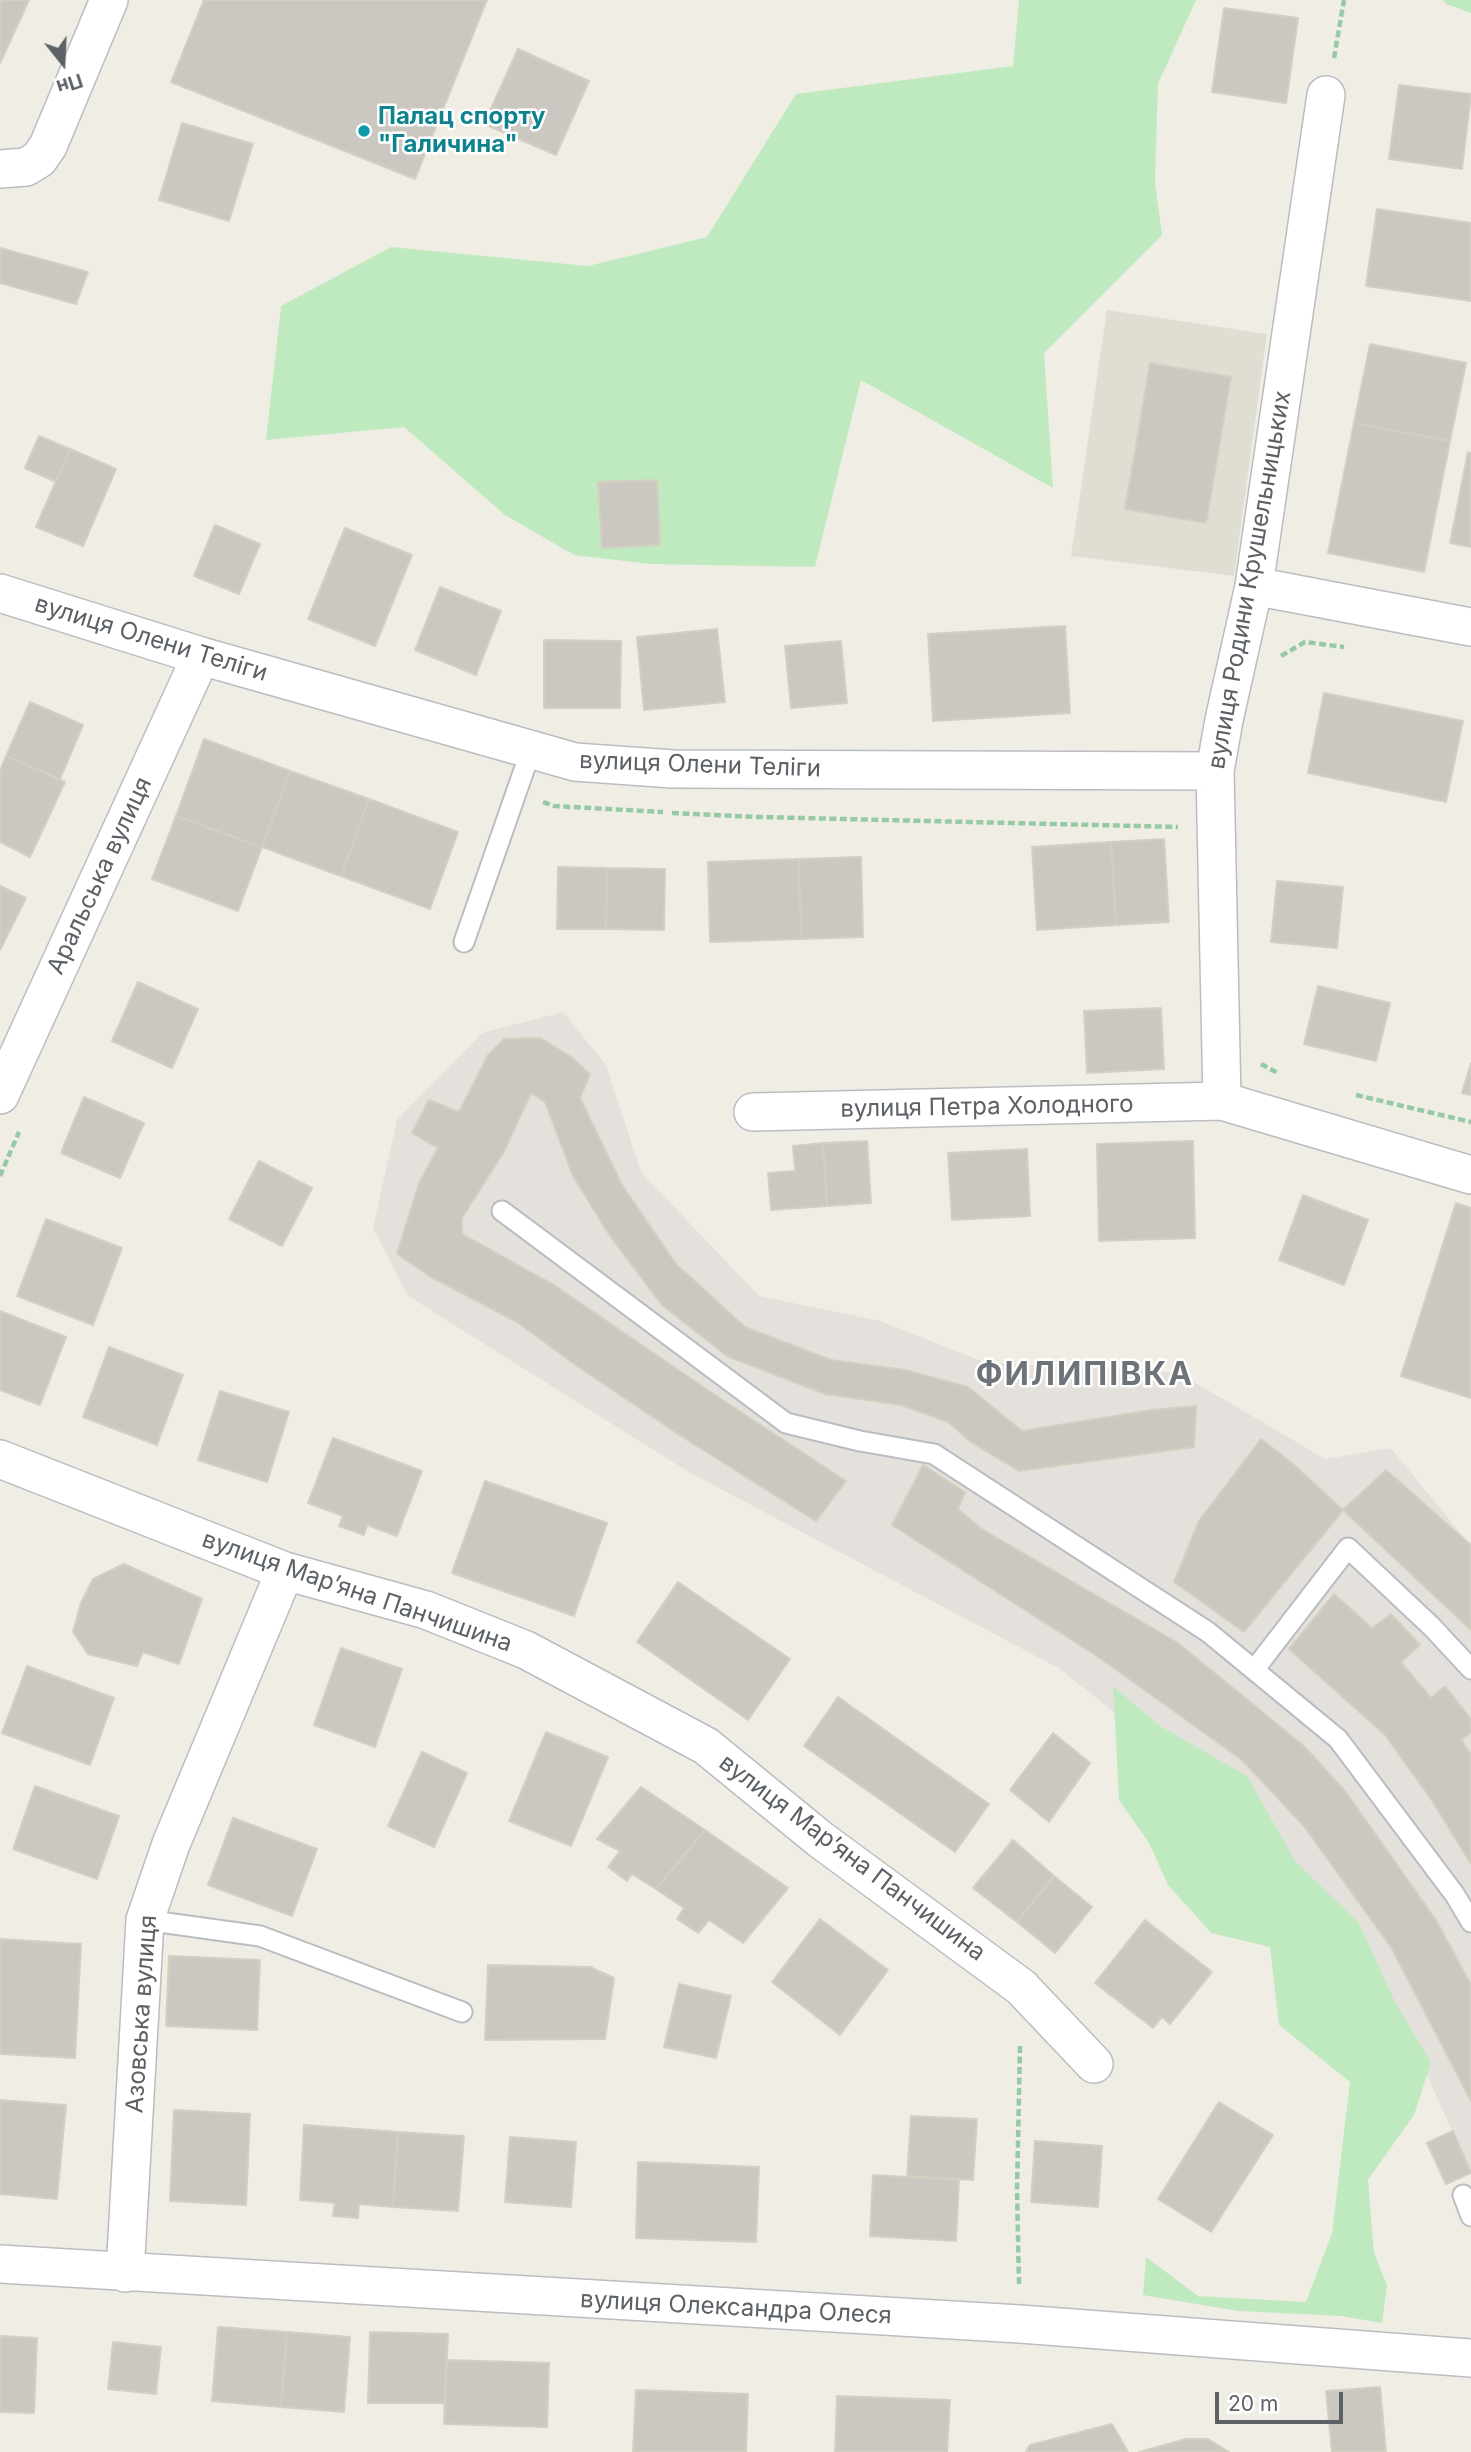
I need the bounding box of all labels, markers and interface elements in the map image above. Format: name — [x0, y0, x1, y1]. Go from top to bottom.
north arrow — [28, 28, 98, 98]
text: Пн — [54, 68, 86, 98]
place label: Палац спорту "Галичина" — [378, 103, 545, 159]
marker: Палац спорту "Галичина" — [356, 123, 372, 139]
street label: вулиця Родини Крушельницьких — [1203, 389, 1297, 771]
street label: вулиця Олени Теліги — [31, 590, 271, 688]
street label: вулиця Олени Теліги — [579, 746, 821, 784]
street label: Аральська вулиця — [42, 773, 158, 979]
street label: вулиця Петра Холодного — [840, 1090, 1134, 1124]
district label: ФИЛИПІВКА — [977, 1356, 1193, 1394]
street label: вулиця Марʼяна Панчишина — [198, 1525, 516, 1659]
street label: вулиця Марʼяна Панчишина — [713, 1748, 991, 1968]
street label: Азовська вулиця — [121, 1914, 163, 2114]
street label: вулиця Олександра Олеся — [579, 2285, 893, 2331]
scale bar — [1219, 2378, 1347, 2422]
text: 20 m — [1228, 2391, 1278, 2416]

